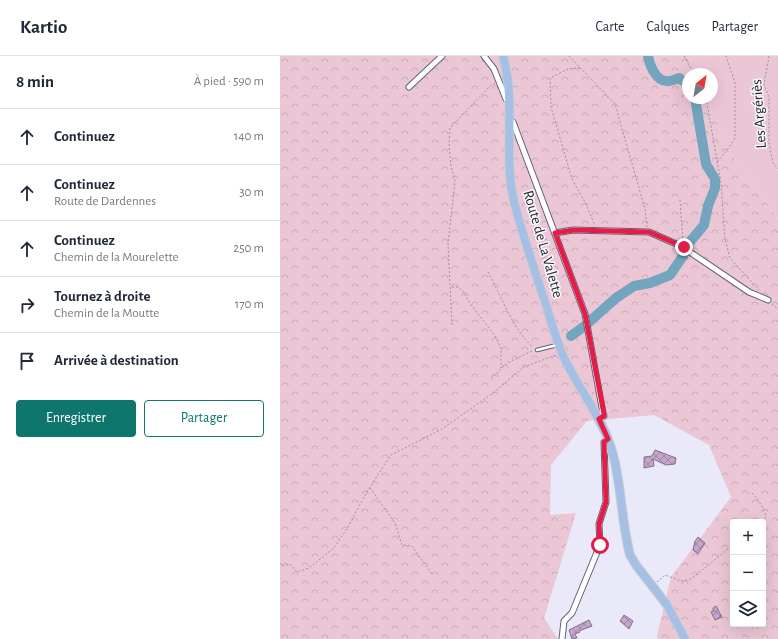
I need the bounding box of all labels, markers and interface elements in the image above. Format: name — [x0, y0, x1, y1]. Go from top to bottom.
text: Kartio — [20, 18, 67, 37]
text: Carte — [596, 20, 624, 34]
text: Calques — [646, 20, 690, 34]
text: Partager — [712, 20, 758, 34]
north arrow — [682, 68, 718, 104]
text: 8 min — [16, 73, 54, 90]
text: À pied · 590 m — [194, 75, 264, 88]
street label: Les Argériès — [749, 79, 769, 149]
icon: ahead — [16, 126, 38, 148]
text: Continuez — [54, 129, 115, 144]
text: 140 m — [234, 130, 264, 143]
text: Continuez — [54, 177, 115, 192]
icon: ahead — [16, 182, 38, 204]
text: 30 m — [239, 186, 264, 199]
street label: Route de La Valette — [520, 189, 566, 300]
text: Route de Dardennes — [54, 195, 156, 208]
text: Continuez — [54, 233, 115, 248]
icon: ahead — [16, 238, 38, 260]
route end — [675, 238, 693, 256]
text: 250 m — [233, 242, 264, 255]
text: Chemin de la Mourelette — [54, 251, 179, 264]
text: Tournez à droite — [54, 289, 151, 304]
icon: right — [16, 294, 38, 316]
text: 170 m — [235, 298, 264, 311]
text: Chemin de la Moutte — [54, 307, 159, 320]
icon: arrive — [16, 350, 38, 372]
text: Arrivée à destination — [54, 353, 179, 368]
button: Enregistrer — [16, 400, 136, 437]
button: Partager — [144, 400, 264, 437]
map controls — [730, 519, 766, 627]
button: + — [730, 519, 766, 555]
route start — [591, 536, 609, 554]
button: − — [730, 555, 766, 591]
button: layers — [730, 591, 766, 627]

